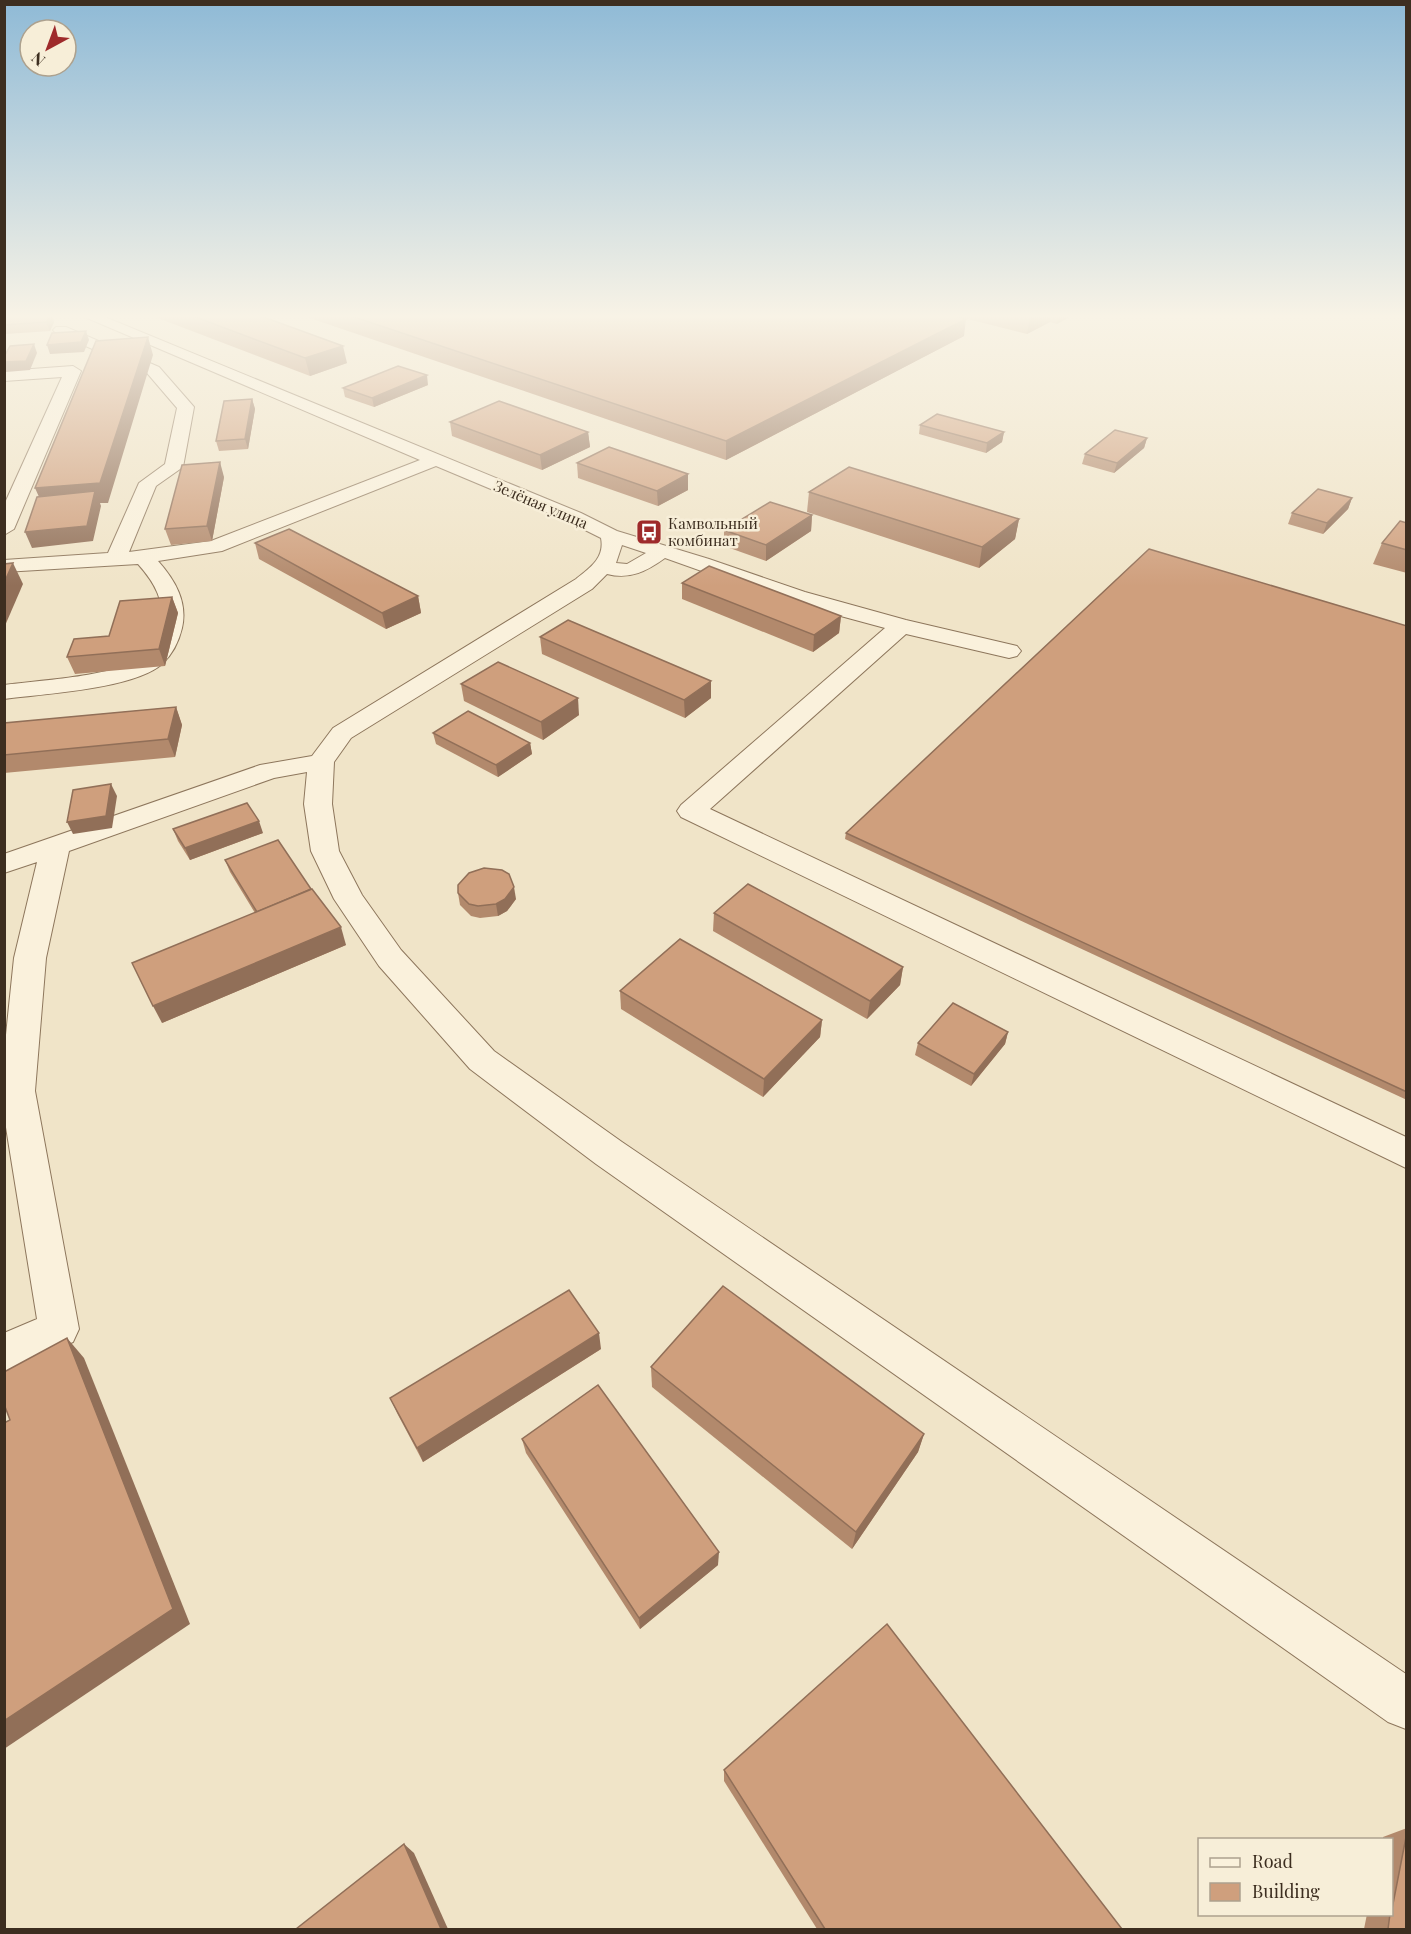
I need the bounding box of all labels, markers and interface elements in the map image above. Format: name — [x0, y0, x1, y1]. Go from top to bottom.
north arrow — [18, 18, 78, 78]
text: N — [26, 48, 49, 71]
street label: Зелёная улица — [491, 475, 592, 533]
place label: Камвольный комбинат — [668, 513, 758, 550]
bus stop icon: Камвольный комбинат — [634, 517, 664, 547]
legend — [1198, 1838, 1393, 1916]
text: Road — [1252, 1849, 1293, 1873]
text: Building — [1252, 1879, 1320, 1903]

